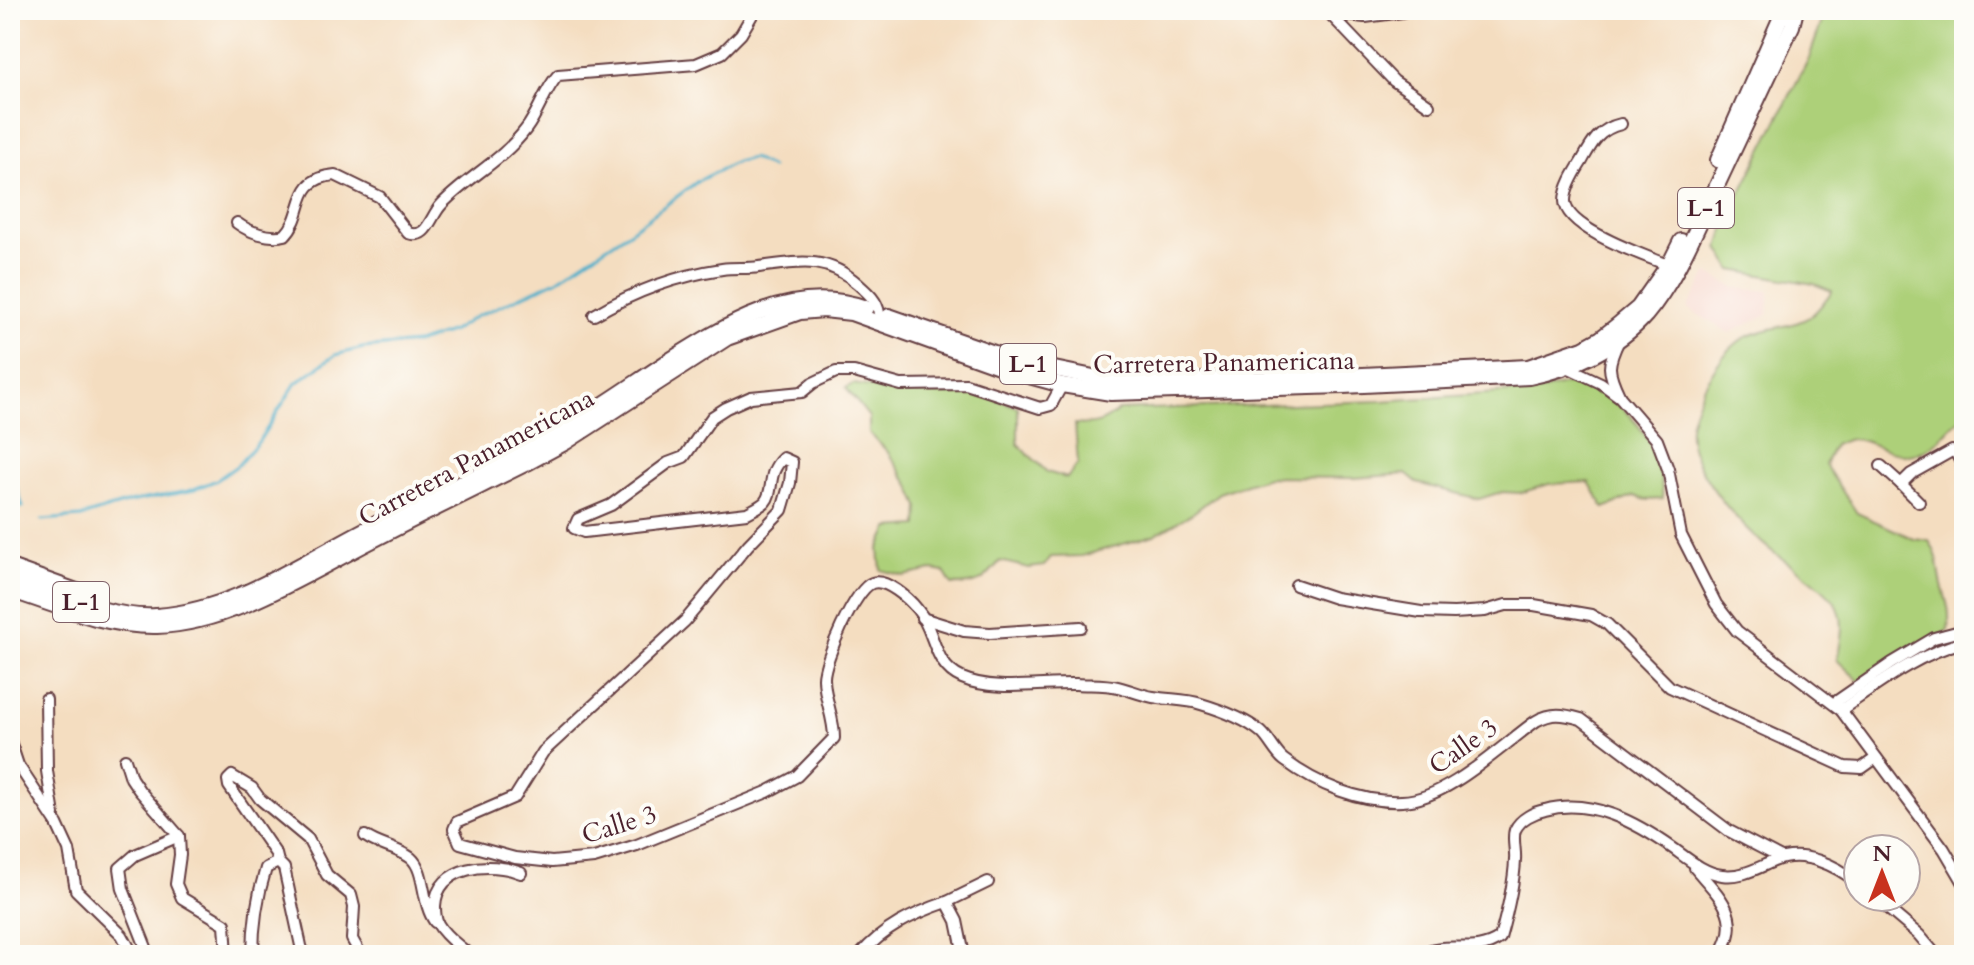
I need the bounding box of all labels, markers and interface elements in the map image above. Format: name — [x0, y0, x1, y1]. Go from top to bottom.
road number: L-1 — [1678, 188, 1734, 228]
street label: Carretera Panamericana — [1093, 343, 1355, 382]
road number: L-1 — [1000, 344, 1056, 384]
street label: Carretera Panamericana — [352, 381, 600, 534]
road number: L-1 — [53, 582, 109, 622]
street label: Calle 3 — [1422, 710, 1505, 783]
street label: Calle 3 — [577, 797, 661, 852]
north arrow — [1842, 833, 1922, 913]
text: N — [1872, 839, 1892, 869]

